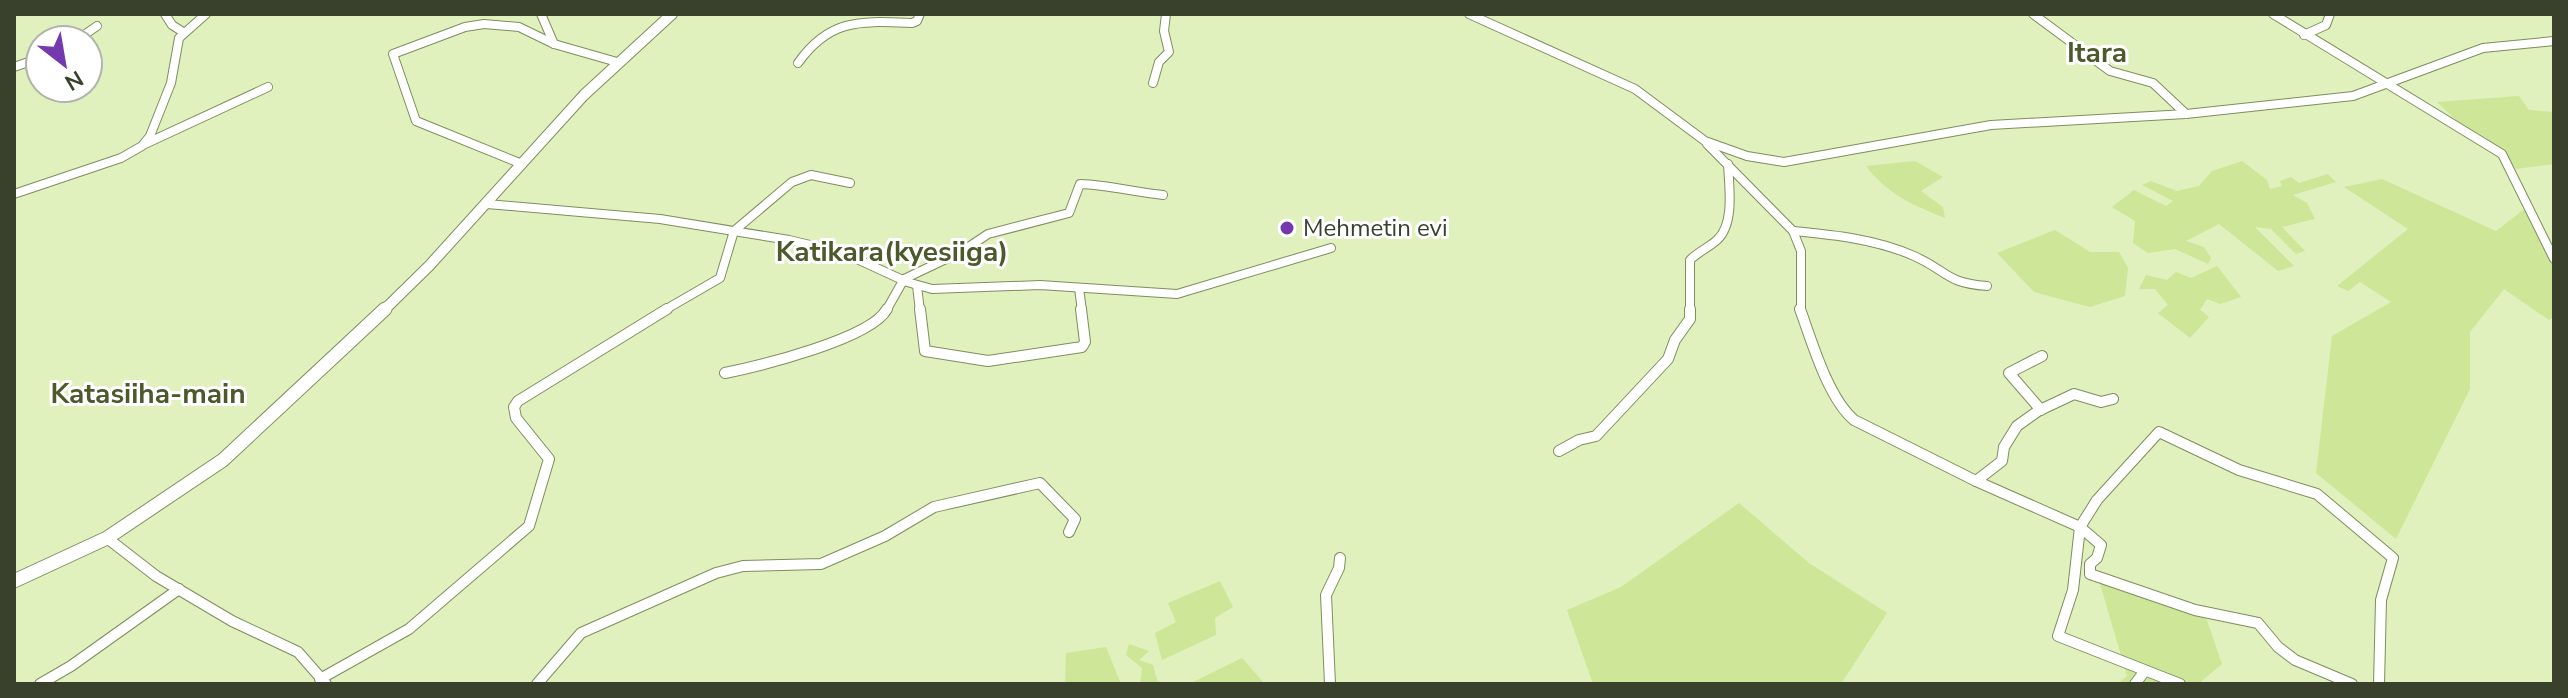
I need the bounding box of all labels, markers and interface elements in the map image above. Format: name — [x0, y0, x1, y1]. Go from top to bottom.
north arrow — [24, 24, 104, 104]
district label: Itara — [2067, 34, 2127, 72]
text: N — [59, 63, 89, 97]
place label: Mehmetin evi — [1303, 212, 1448, 244]
marker: Mehmetin evi — [1278, 219, 1296, 237]
district label: Katikara(kyesiiga) — [776, 233, 1008, 271]
district label: Katasiiha-main — [50, 375, 246, 413]

